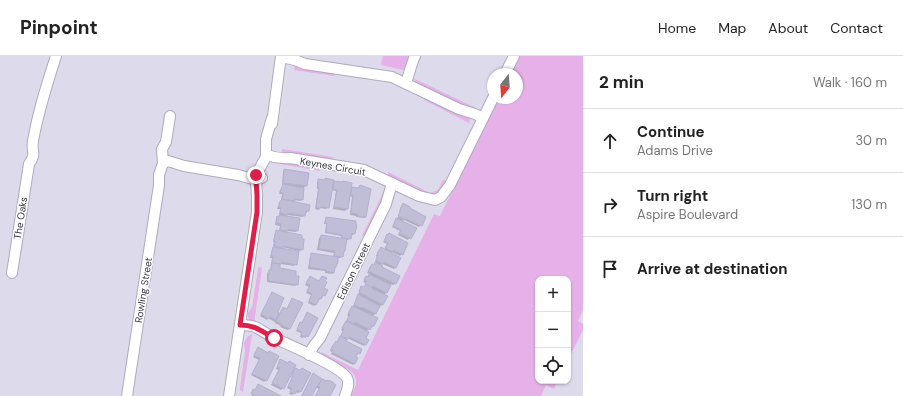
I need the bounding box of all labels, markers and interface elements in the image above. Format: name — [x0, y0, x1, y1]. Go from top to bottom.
text: Pinpoint — [20, 15, 98, 40]
text: Home — [658, 19, 696, 37]
text: Map — [718, 19, 746, 37]
text: About — [768, 19, 808, 37]
text: Contact — [830, 19, 883, 37]
north arrow — [487, 68, 523, 104]
text: 2 min — [599, 71, 644, 93]
text: Walk · 160 m — [813, 74, 887, 91]
text: Continue — [637, 122, 705, 142]
icon: ahead — [599, 130, 621, 152]
text: 30 m — [855, 132, 887, 149]
text: Adams Drive — [637, 142, 713, 159]
street label: Keynes Circuit — [299, 154, 367, 179]
route end — [247, 166, 265, 184]
text: Turn right — [637, 186, 708, 206]
icon: right — [599, 194, 621, 216]
street label: The Oaks — [11, 196, 30, 240]
text: 130 m — [851, 196, 887, 213]
text: Aspire Boulevard — [637, 206, 738, 223]
street label: Edison Street — [334, 240, 373, 302]
street label: Rowling Street — [132, 256, 155, 324]
icon: arrive — [599, 258, 621, 280]
text: Arrive at destination — [637, 259, 788, 279]
map controls — [535, 276, 571, 384]
button: + — [535, 276, 571, 312]
button: − — [535, 312, 571, 348]
route start — [265, 329, 283, 347]
button: locate — [535, 348, 571, 384]

